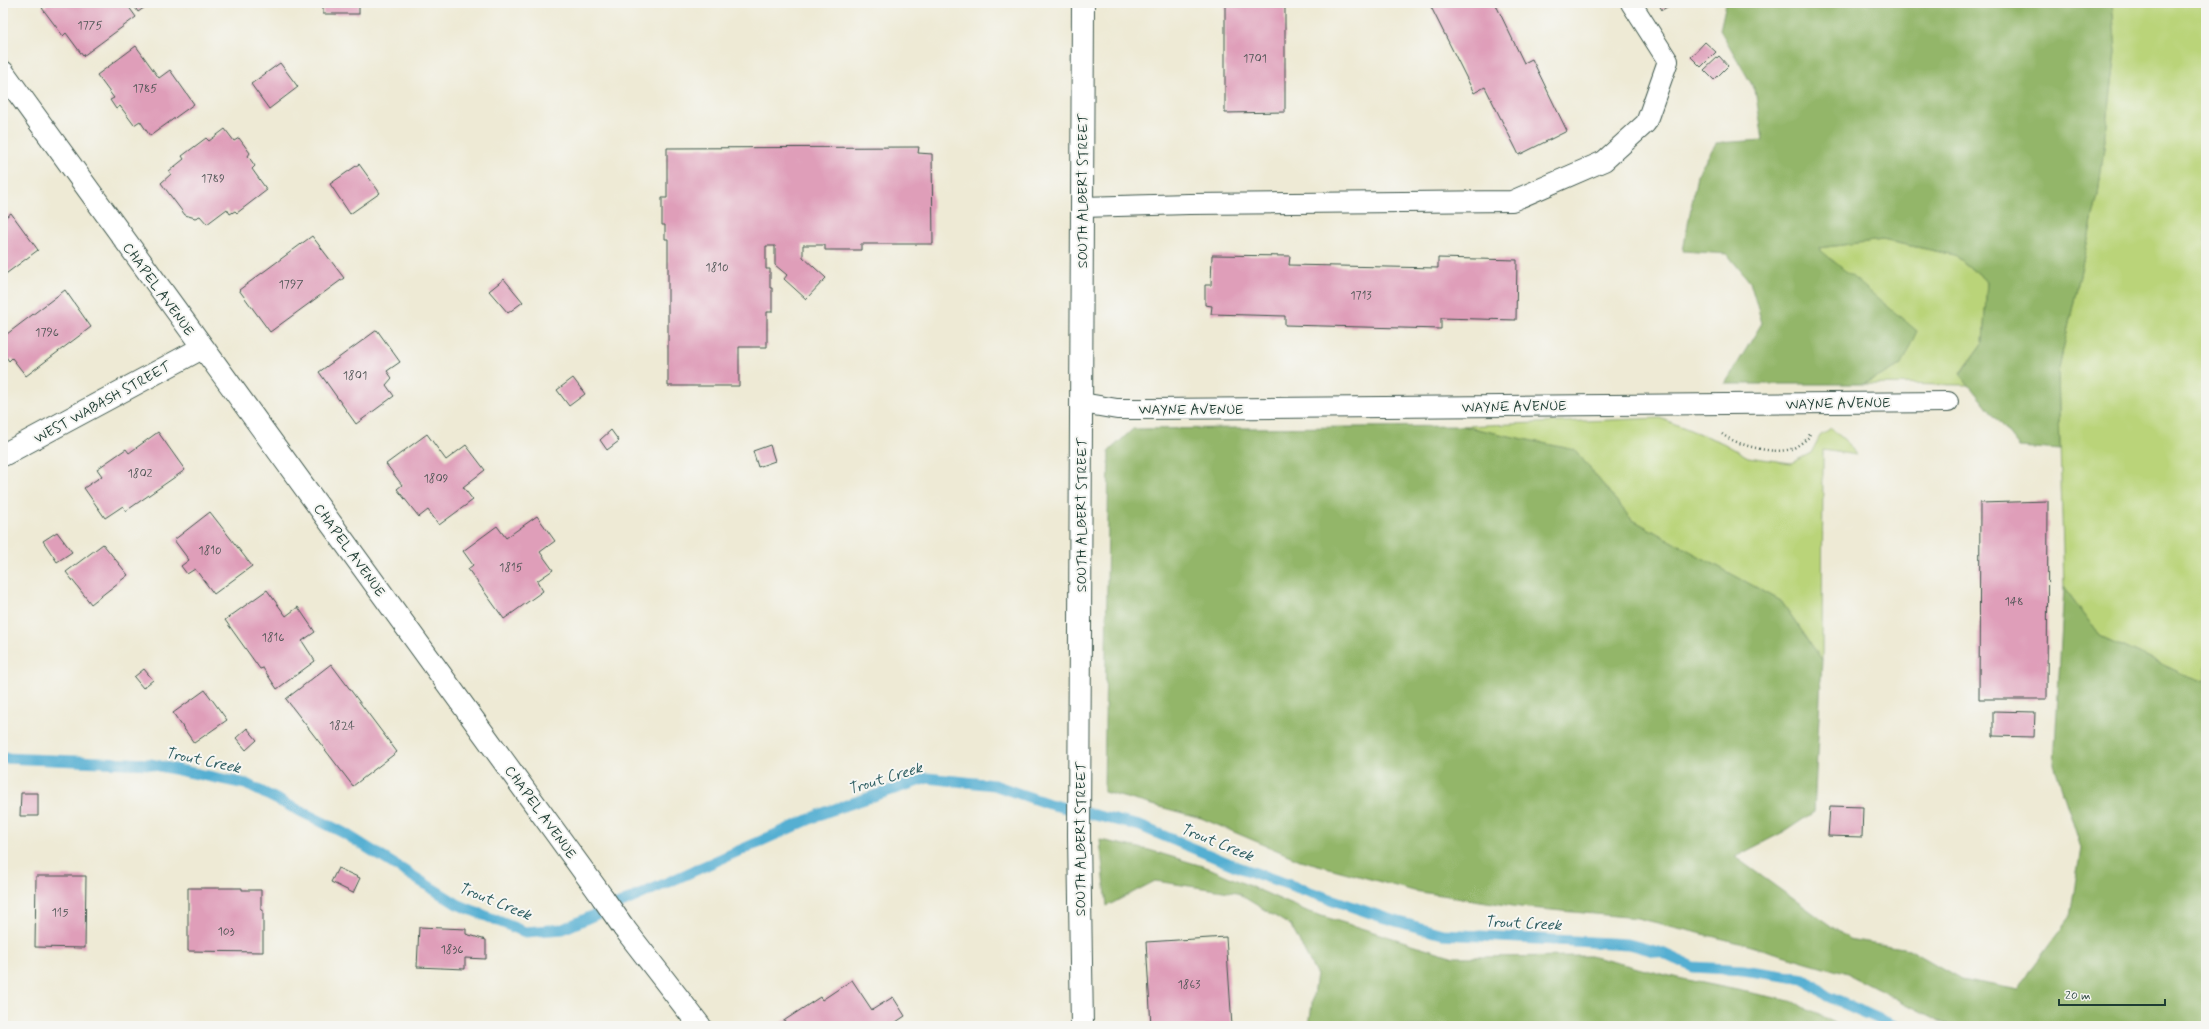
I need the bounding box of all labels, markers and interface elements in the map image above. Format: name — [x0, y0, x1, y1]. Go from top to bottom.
house number: 1775 — [77, 18, 103, 34]
house number: 1701 — [1243, 51, 1267, 67]
house number: 1785 — [132, 81, 158, 97]
street label: SOUTH ALBERT STREET — [1074, 113, 1092, 268]
house number: 1789 — [201, 171, 225, 187]
street label: CHAPEL AVENUE — [118, 239, 198, 340]
house number: 1810 — [705, 260, 729, 276]
house number: 1797 — [279, 277, 304, 293]
house number: 1713 — [1350, 288, 1372, 304]
house number: 1796 — [35, 325, 59, 341]
street label: WEST WABASH STREET — [31, 358, 174, 448]
house number: 1801 — [343, 368, 367, 384]
street label: WAYNE AVENUE — [1785, 394, 1891, 414]
street label: WAYNE AVENUE — [1461, 397, 1567, 417]
street label: WAYNE AVENUE — [1139, 401, 1243, 419]
street label: SOUTH ALBERT STREET — [1073, 437, 1091, 592]
house number: 1802 — [127, 466, 153, 482]
house number: 1809 — [423, 471, 449, 487]
street label: CHAPEL AVENUE — [309, 500, 389, 601]
house number: 1810 — [198, 543, 222, 559]
house number: 1815 — [499, 560, 523, 576]
house number: 148 — [2004, 594, 2024, 610]
house number: 1816 — [262, 630, 284, 646]
house number: 1824 — [329, 718, 355, 734]
water label: Trout Creek — [163, 743, 244, 779]
water label: Trout Creek — [846, 758, 926, 800]
street label: SOUTH ALBERT STREET — [1072, 761, 1090, 916]
street label: CHAPEL AVENUE — [500, 762, 580, 863]
water label: Trout Creek — [1177, 819, 1257, 867]
water label: Trout Creek — [455, 878, 535, 926]
house number: 115 — [51, 905, 69, 921]
water label: Trout Creek — [1484, 912, 1563, 936]
house number: 103 — [217, 924, 235, 940]
house number: 1836 — [441, 942, 463, 958]
house number: 1863 — [1177, 977, 1201, 993]
scale bar — [2059, 981, 2165, 1007]
text: 20 m — [2065, 988, 2091, 1004]

